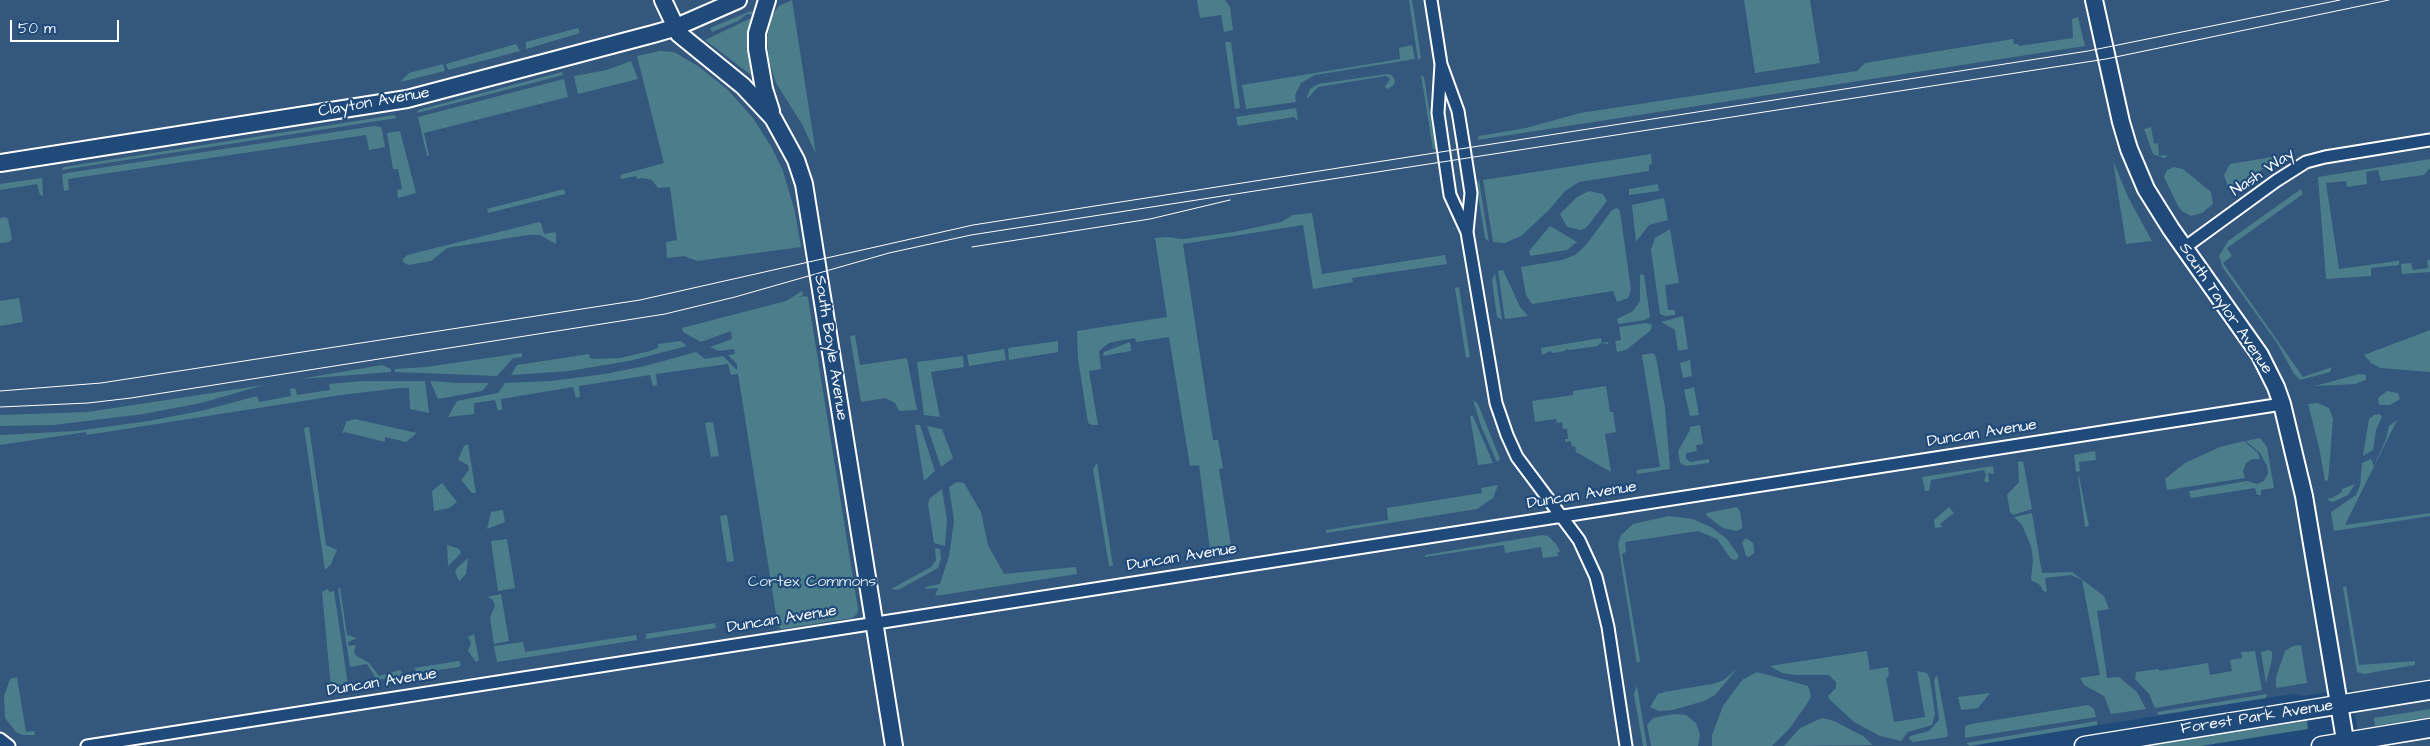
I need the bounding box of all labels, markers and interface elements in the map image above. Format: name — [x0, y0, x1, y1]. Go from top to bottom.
scale bar — [12, 10, 121, 42]
text: 50 m — [18, 18, 56, 39]
street label: Clayton Avenue — [317, 84, 431, 122]
street label: Nash Way — [2228, 145, 2298, 201]
street label: South Taylor Avenue — [2174, 240, 2276, 378]
street label: South Boyle Avenue — [809, 274, 851, 422]
street label: Duncan Avenue — [1926, 416, 2038, 452]
street label: Duncan Avenue — [1526, 478, 1638, 514]
street label: Duncan Avenue — [1126, 540, 1238, 576]
park label: Cortex Commons — [748, 573, 876, 593]
street label: Duncan Avenue — [726, 602, 838, 638]
street label: Duncan Avenue — [326, 665, 438, 701]
street label: Forest Park Avenue — [2180, 696, 2334, 740]

